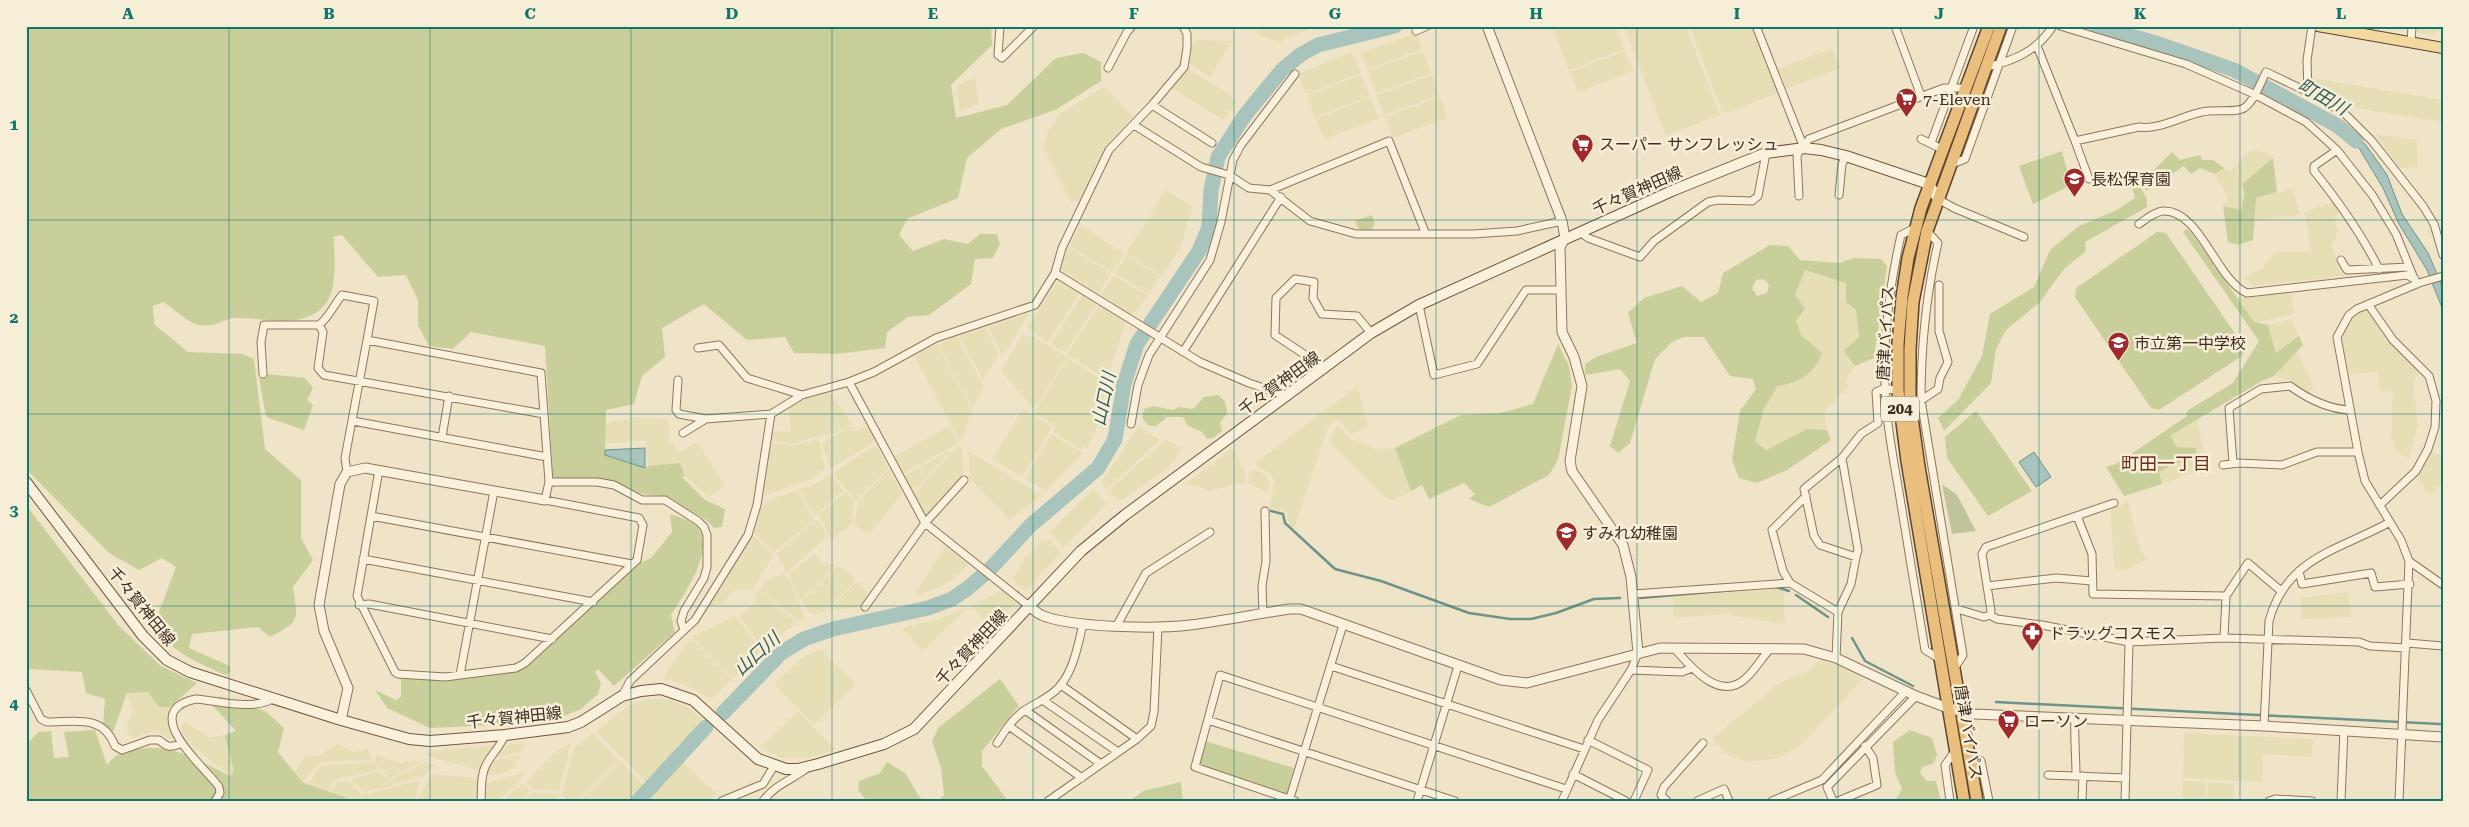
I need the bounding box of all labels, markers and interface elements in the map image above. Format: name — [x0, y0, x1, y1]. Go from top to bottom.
text: A — [122, 4, 134, 23]
text: B — [323, 4, 335, 23]
text: C — [524, 4, 536, 23]
text: D — [726, 4, 739, 23]
text: E — [928, 4, 938, 23]
text: F — [1129, 4, 1139, 23]
text: G — [1329, 4, 1342, 23]
text: H — [1529, 4, 1543, 23]
text: I — [1734, 4, 1740, 23]
text: J — [1934, 4, 1944, 23]
text: K — [2134, 4, 2147, 23]
text: L — [2336, 4, 2346, 23]
water label: 町田川 — [2295, 74, 2354, 120]
supermarket icon: 7-Eleven — [1895, 87, 1919, 118]
place label: 7-Eleven — [1923, 90, 1991, 109]
text: 1 — [10, 115, 19, 134]
supermarket icon: スーパー サンフレッシュ — [1571, 132, 1595, 163]
place label: スーパー サンフレッシュ — [1599, 135, 1778, 154]
street label: 千々賀神田線 — [1589, 162, 1685, 219]
school or university icon: 長松保育園 — [2063, 167, 2087, 198]
place label: 長松保育園 — [2091, 170, 2171, 189]
street label: 唐津バイパス — [1874, 285, 1897, 381]
text: 2 — [10, 308, 19, 327]
school or university icon: 市立第一中学校 — [2106, 331, 2130, 362]
place label: 市立第一中学校 — [2134, 334, 2246, 353]
street label: 千々賀神田線 — [1235, 348, 1324, 419]
water label: 山口川 — [1088, 368, 1120, 427]
road number: 204 — [1881, 396, 1919, 422]
district label: 町田一丁目 — [2121, 453, 2211, 474]
text: 3 — [10, 501, 19, 520]
school or university icon: すみれ幼稚園 — [1554, 521, 1578, 552]
place label: すみれ幼稚園 — [1582, 524, 1678, 543]
street label: 千々賀神田線 — [104, 563, 179, 650]
street label: 千々賀神田線 — [932, 606, 1011, 689]
pharmacy icon: ドラッグコスモス — [2021, 621, 2045, 652]
place label: ドラッグコスモス — [2049, 624, 2177, 643]
water label: 山口川 — [730, 626, 785, 679]
street label: 唐津バイパス — [1951, 683, 1986, 781]
text: 4 — [10, 694, 19, 713]
street label: 千々賀神田線 — [465, 703, 563, 732]
supermarket icon: ローソン — [1996, 709, 2020, 740]
place label: ローソン — [2024, 712, 2088, 731]

